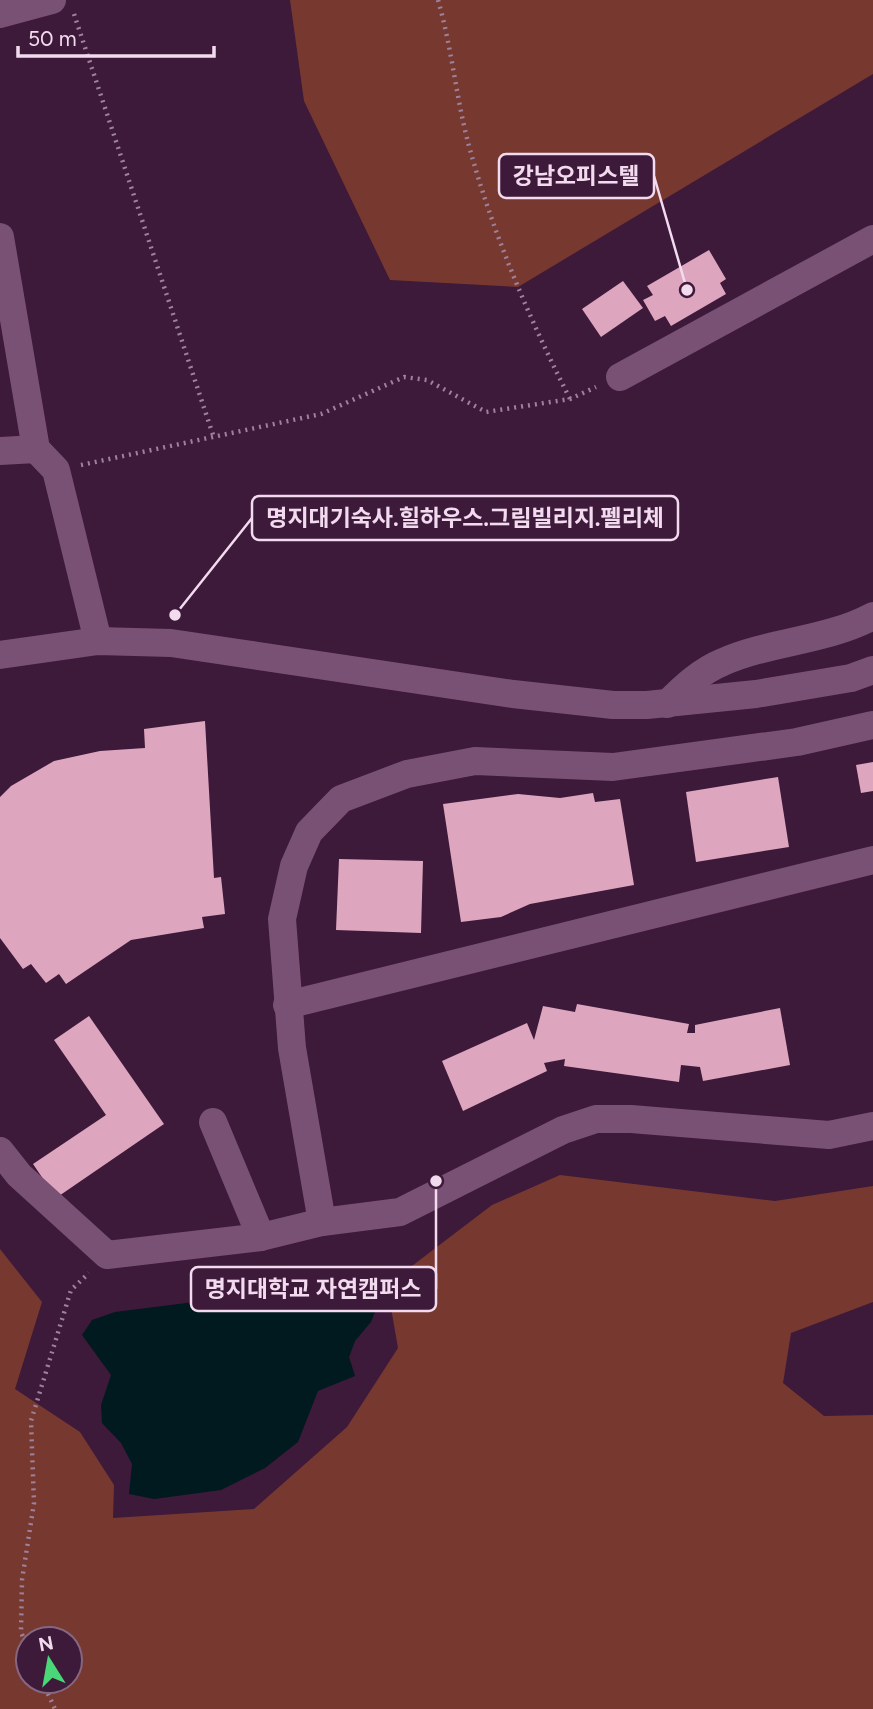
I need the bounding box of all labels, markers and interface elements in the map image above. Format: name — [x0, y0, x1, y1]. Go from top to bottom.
scale bar — [18, 14, 214, 58]
text: 50 m — [28, 26, 77, 51]
callout: 강남오피스텔 — [499, 154, 654, 198]
text: 강남오피스텔 — [513, 162, 639, 190]
callout: 명지대기숙사.힐하우스.그림빌리지.펠리체 — [252, 496, 678, 540]
text: 명지대기숙사.힐하우스.그림빌리지.펠리체 — [266, 504, 664, 532]
callout: 명지대학교 자연캠퍼스 — [191, 1267, 436, 1311]
text: 명지대학교 자연캠퍼스 — [204, 1275, 422, 1303]
north arrow — [14, 1625, 84, 1695]
text: N — [36, 1631, 55, 1656]

